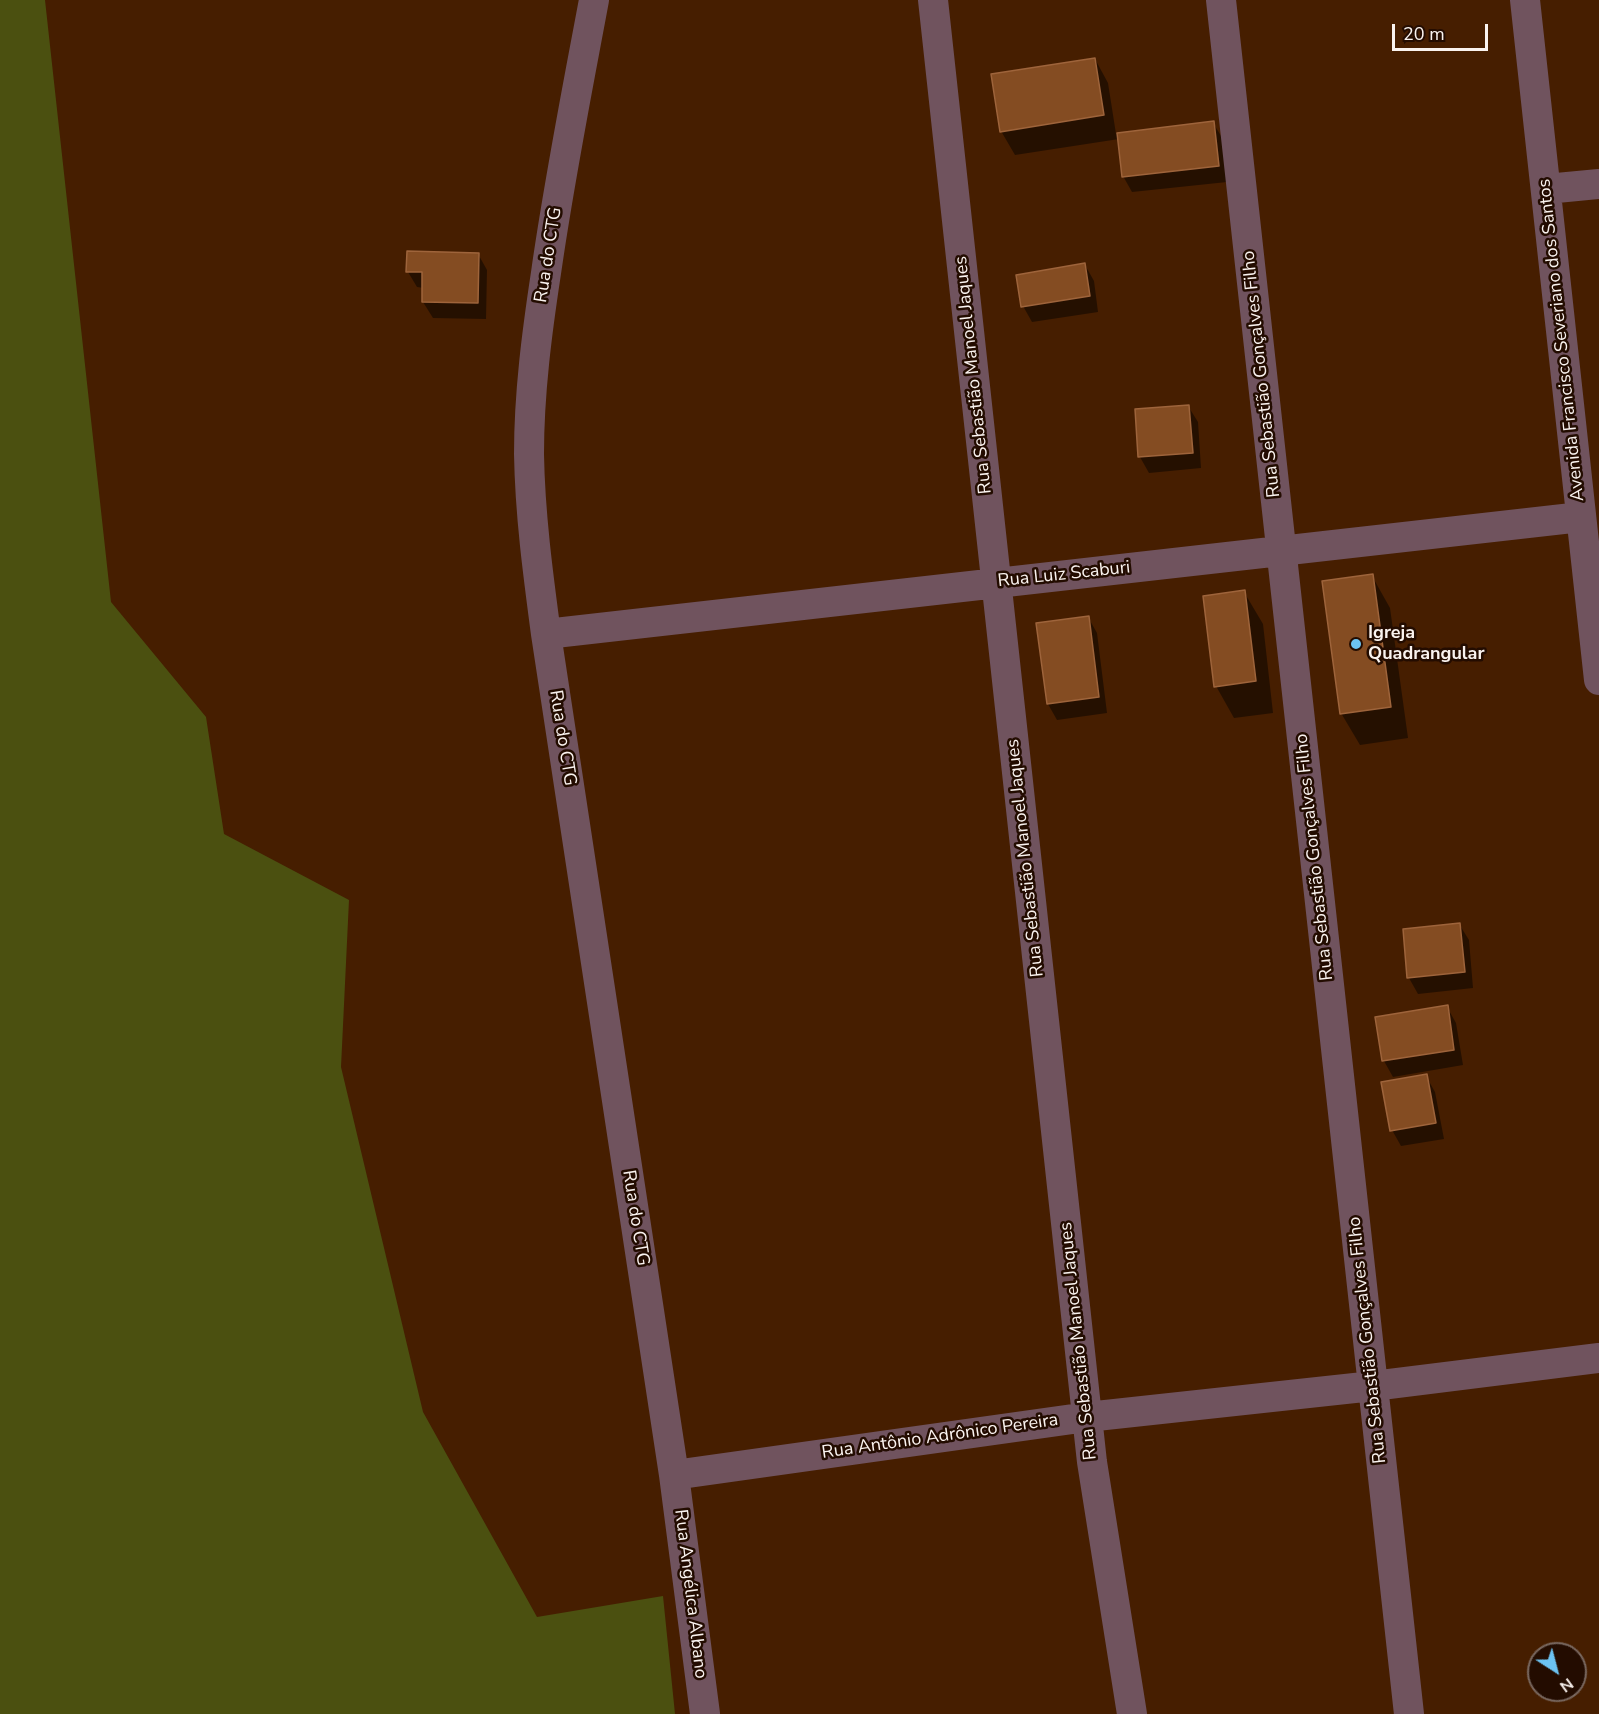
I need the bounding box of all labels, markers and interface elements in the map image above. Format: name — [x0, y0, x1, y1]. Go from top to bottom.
scale bar — [1395, 12, 1491, 50]
text: 20 m — [1403, 22, 1445, 46]
street label: Avenida Francisco Severiano dos Santos — [1534, 178, 1590, 502]
street label: Rua do CTG — [531, 206, 567, 304]
street label: Rua Sebastião Gonçalves Filho — [1238, 250, 1286, 498]
street label: Rua Sebastião Manoel Jaques — [951, 255, 997, 495]
street label: Rua Luiz Scaburi — [997, 557, 1131, 593]
place label: Igreja Quadrangular — [1368, 623, 1484, 666]
marker: Igreja Quadrangular — [1349, 637, 1363, 651]
street label: Rua do CTG — [544, 689, 580, 787]
street label: Rua Sebastião Gonçalves Filho — [1291, 733, 1339, 981]
street label: Rua Sebastião Manoel Jaques — [1003, 738, 1049, 978]
street label: Rua do CTG — [617, 1169, 653, 1267]
street label: Rua Sebastião Gonçalves Filho — [1344, 1216, 1392, 1464]
street label: Rua Sebastião Manoel Jaques — [1056, 1221, 1102, 1461]
street label: Rua Antônio Adrônico Pereira — [820, 1410, 1060, 1464]
street label: Rua Angélica Albano — [669, 1508, 711, 1680]
north arrow — [1527, 1642, 1587, 1702]
text: N — [1555, 1673, 1578, 1697]

